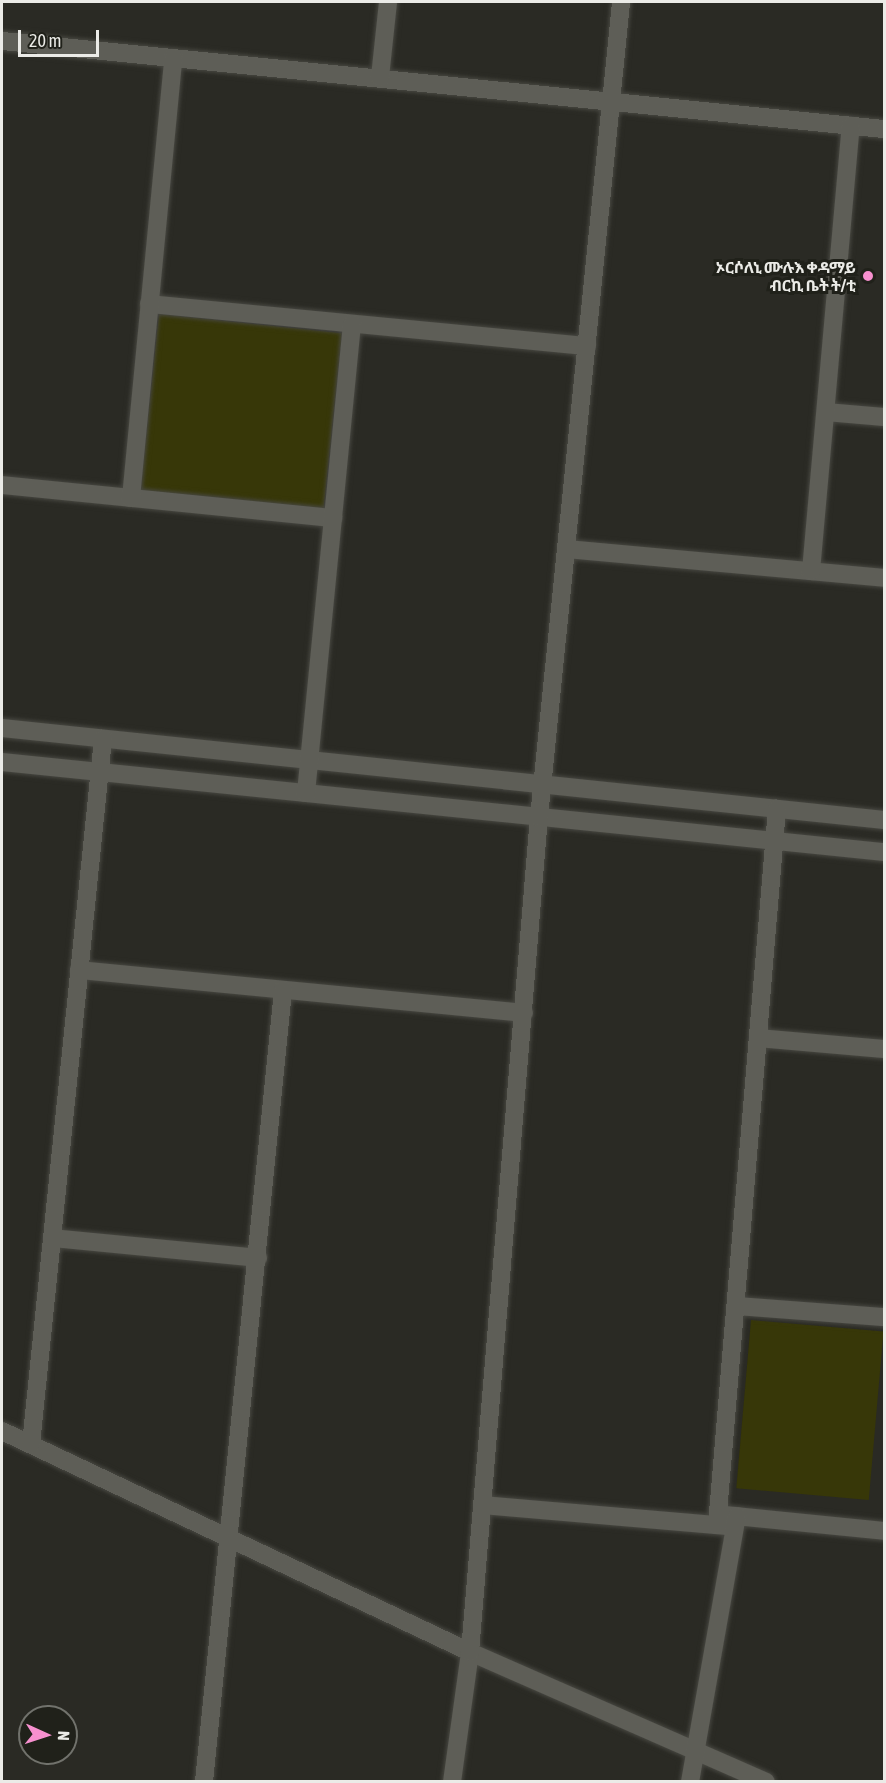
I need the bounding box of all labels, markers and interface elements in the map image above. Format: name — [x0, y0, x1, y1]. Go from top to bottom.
scale bar — [21, 18, 102, 56]
text: 20 m — [29, 30, 61, 51]
place label: ኦርሶለኒ ሙሉእ ቀዳማይ ብርኪ ቤት ት/ቲ — [716, 257, 856, 295]
marker: ኦርሶለኒ ሙሉእ ቀዳማይ ብርኪ ቤት ት/ቲ — [861, 269, 875, 283]
north arrow — [18, 1705, 78, 1765]
text: N — [55, 1731, 73, 1741]

